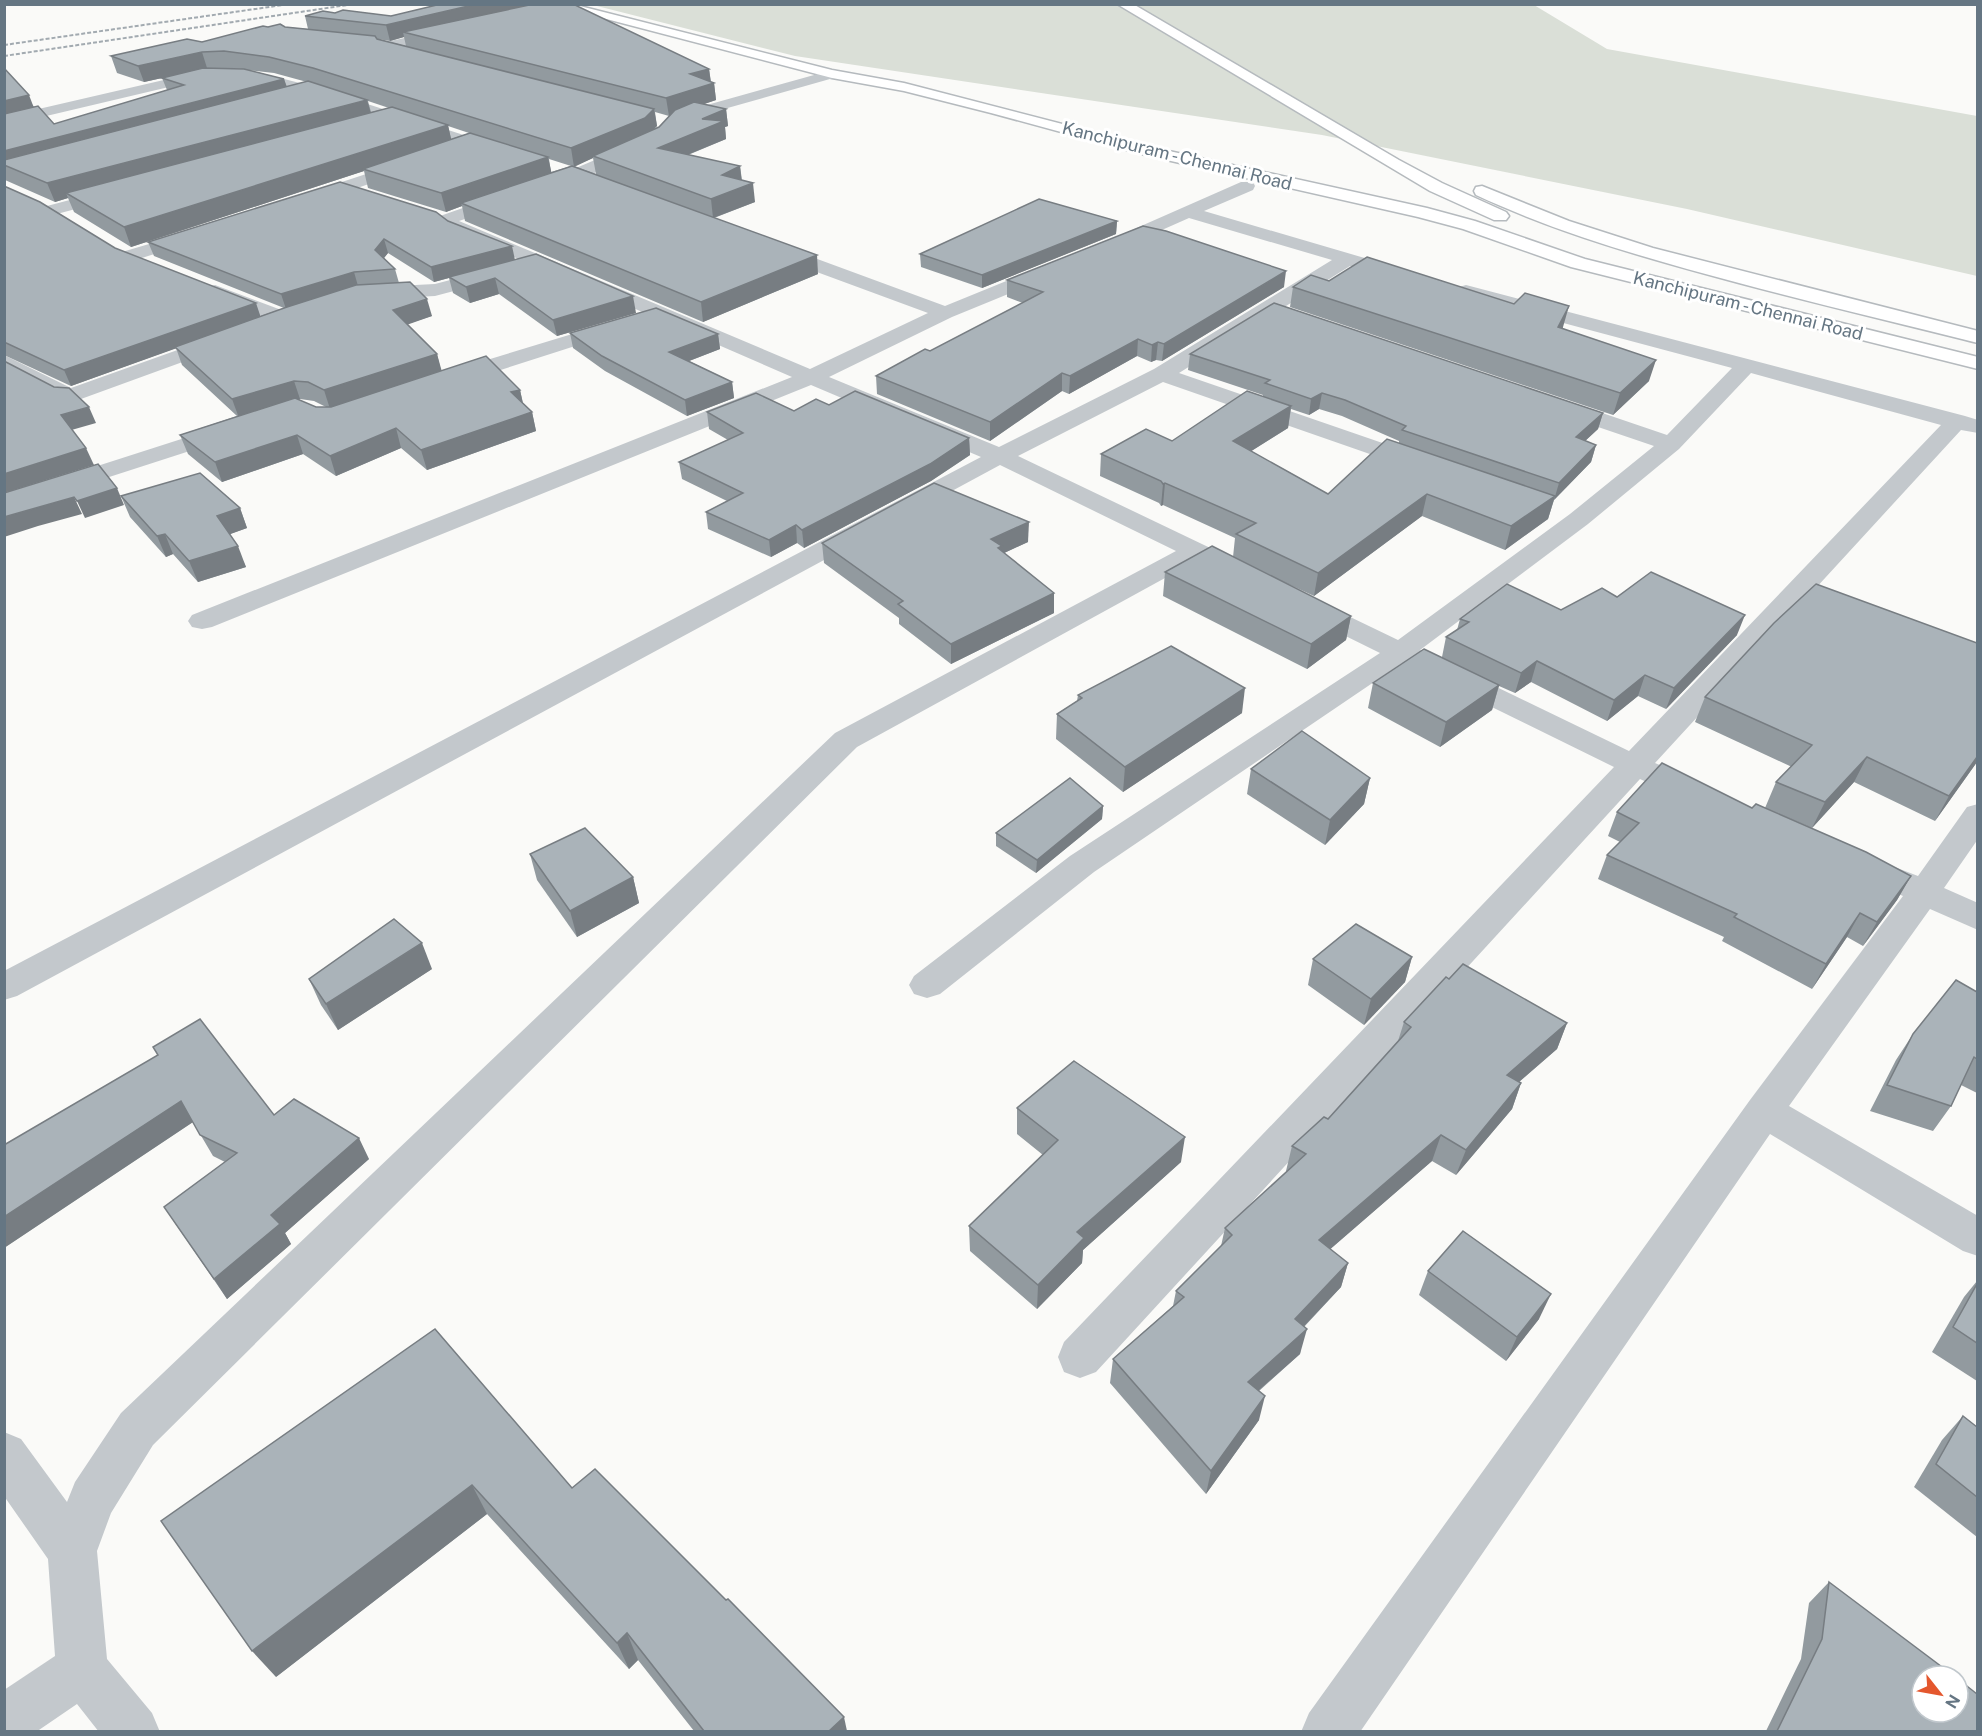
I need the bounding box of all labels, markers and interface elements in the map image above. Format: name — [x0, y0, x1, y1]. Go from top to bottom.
street label: Kanchipuram - Chennai Road — [1060, 117, 1294, 194]
street label: Kanchipuram - Chennai Road — [1631, 267, 1865, 344]
north arrow — [1910, 1664, 1970, 1724]
text: N — [1941, 1691, 1964, 1712]

